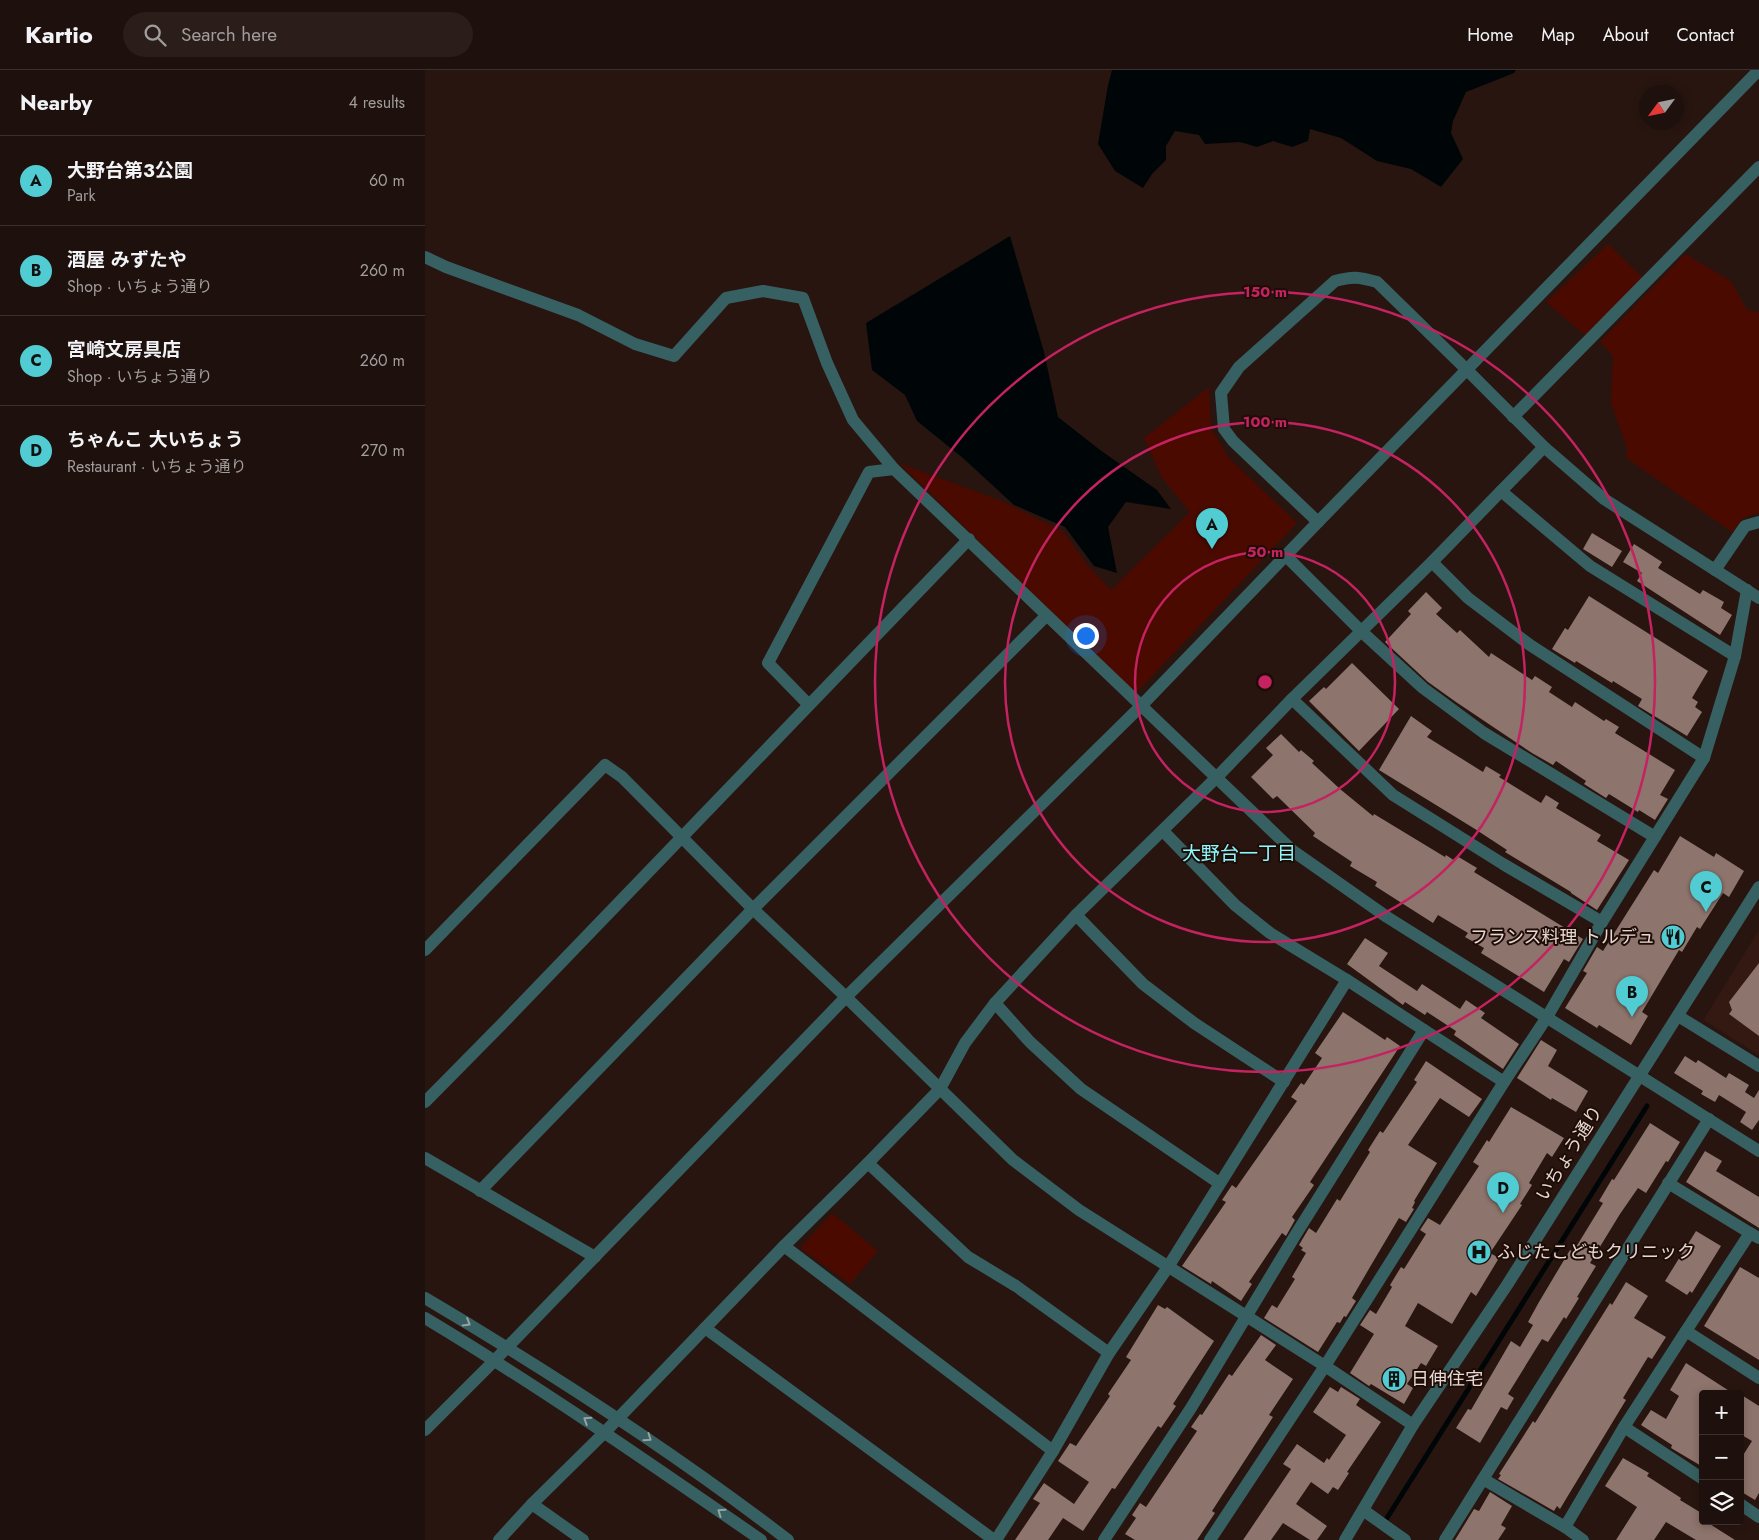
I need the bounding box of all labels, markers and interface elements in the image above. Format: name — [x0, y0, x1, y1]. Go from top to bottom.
search box — [123, 12, 473, 57]
text: Kartio — [25, 17, 93, 52]
icon: search — [141, 21, 169, 49]
text: Search here — [181, 21, 277, 48]
text: Home — [1467, 22, 1513, 48]
text: Map — [1541, 22, 1575, 48]
text: About — [1603, 22, 1648, 48]
text: Contact — [1676, 22, 1734, 48]
north arrow — [1639, 85, 1684, 130]
text: Nearby — [20, 88, 92, 118]
text: 4 results — [349, 91, 405, 114]
text: 大野台第3公園 — [67, 157, 193, 184]
text: A — [30, 169, 42, 192]
text: 60 m — [369, 169, 405, 192]
text: Park — [67, 184, 96, 207]
text: 酒屋 みずたや — [67, 246, 187, 273]
text: B — [31, 259, 41, 282]
text: 260 m — [360, 259, 405, 282]
text: Shop · いちょう通り — [67, 275, 212, 298]
text: 150 m — [1243, 281, 1287, 303]
text: 宮崎文房具店 — [67, 336, 181, 363]
text: C — [30, 349, 42, 372]
text: 260 m — [360, 349, 405, 372]
text: Shop · いちょう通り — [67, 365, 212, 388]
text: 100 m — [1243, 411, 1287, 433]
text: ちゃんこ 大いちょう — [67, 426, 244, 453]
text: D — [30, 439, 42, 462]
text: 270 m — [361, 439, 405, 462]
text: Restaurant · いちょう通り — [67, 455, 246, 478]
pin: A — [1196, 508, 1228, 549]
text: 50 m — [1247, 541, 1283, 563]
your location — [1073, 623, 1099, 649]
centre of rings — [1256, 673, 1274, 691]
district label: 大野台一丁目 — [1182, 840, 1296, 867]
pin: C — [1690, 871, 1722, 912]
place label: フランス料理 トルデュ — [1470, 924, 1655, 950]
restaurant icon: フランス料理 トルデュ — [1660, 924, 1686, 950]
pin: B — [1616, 976, 1648, 1017]
street label: いちょう通り — [1529, 1100, 1609, 1206]
pin: D — [1487, 1172, 1519, 1213]
hospital icon: ふじたこどもクリニック — [1466, 1239, 1492, 1265]
place label: ふじたこどもクリニック — [1497, 1239, 1695, 1265]
one-way arrow — [461, 1316, 470, 1326]
building icon: 日伸住宅 — [1381, 1366, 1407, 1392]
place label: 日伸住宅 — [1411, 1366, 1483, 1392]
map controls — [1699, 1390, 1744, 1525]
button: + — [1699, 1390, 1744, 1435]
one-way arrow — [584, 1417, 593, 1427]
one-way arrow — [642, 1432, 652, 1441]
button: − — [1699, 1435, 1744, 1480]
button: layers — [1699, 1480, 1744, 1525]
one-way arrow — [718, 1509, 727, 1518]

